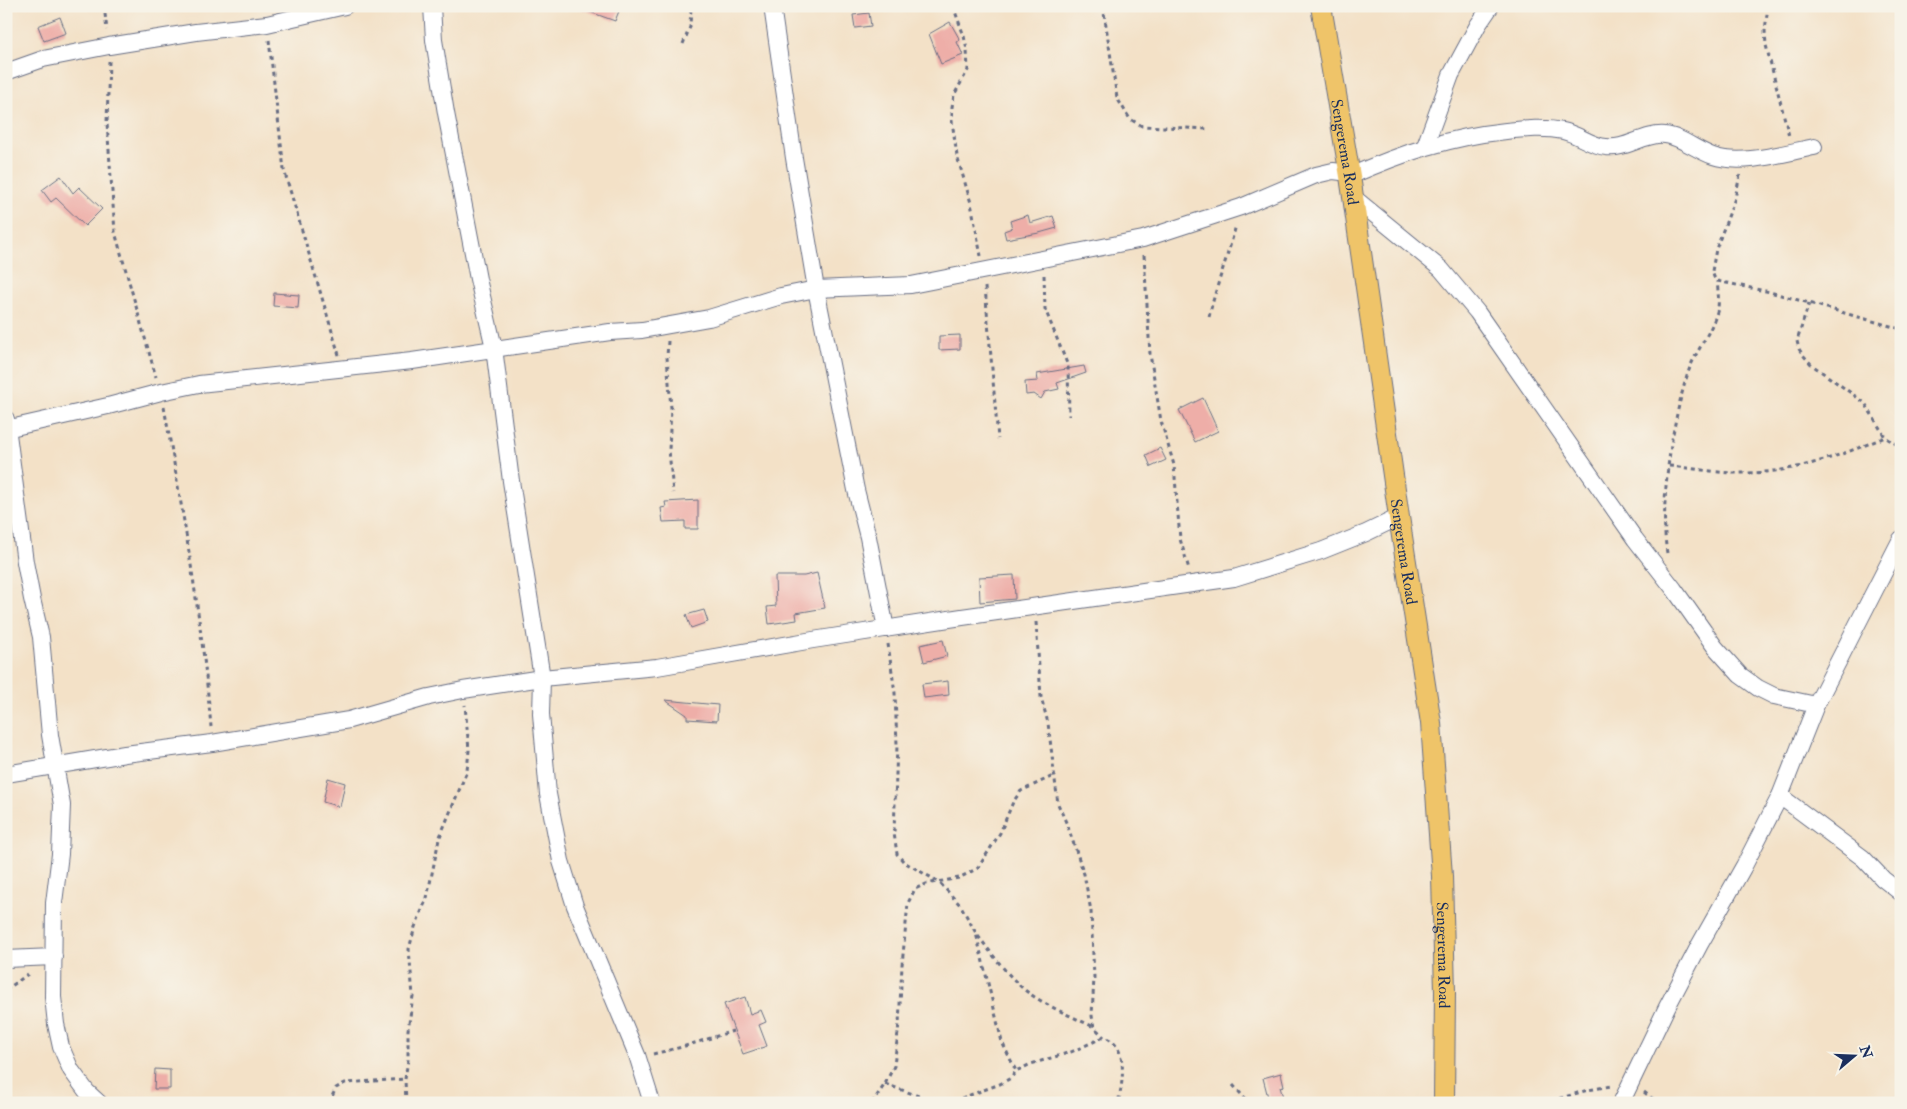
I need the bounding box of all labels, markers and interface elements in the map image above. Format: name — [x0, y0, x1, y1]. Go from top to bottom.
street label: Sengerema Road — [1326, 98, 1363, 206]
street label: Sengerema Road — [1385, 498, 1421, 606]
street label: Sengerema Road — [1432, 902, 1454, 1009]
north arrow — [1830, 1032, 1880, 1082]
text: N — [1855, 1042, 1876, 1061]

